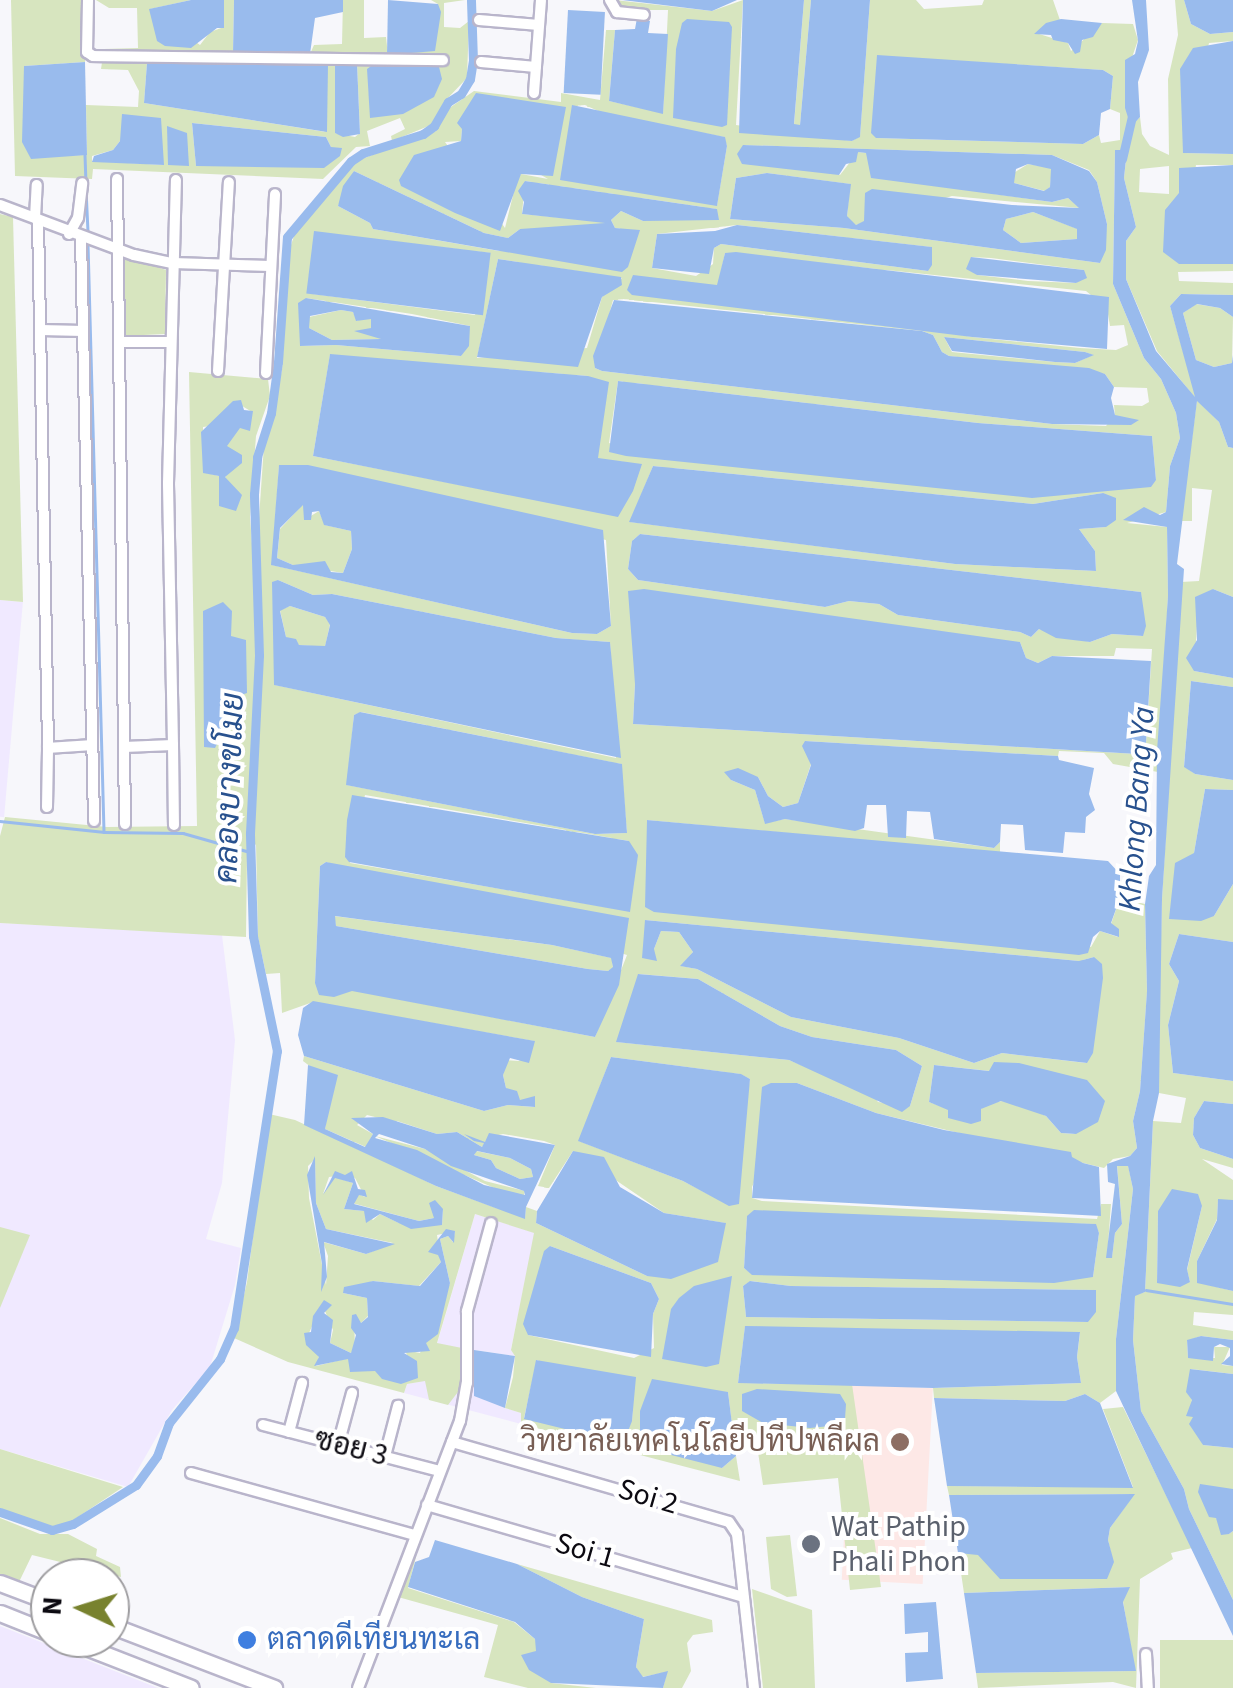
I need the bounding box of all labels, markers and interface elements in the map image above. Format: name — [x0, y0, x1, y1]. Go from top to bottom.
water label: คลองบางขโมย — [207, 692, 253, 884]
water label: Khlong Bang Ya — [1111, 705, 1163, 913]
street label: ซอย 3 — [311, 1422, 391, 1474]
place label: วิทยาลัยเทคโนโลยีปทีปพลีผล — [521, 1424, 880, 1460]
marker: วิทยาลัยเทคโนโลยีปทีปพลีผล — [889, 1431, 911, 1453]
street label: Soi 2 — [614, 1471, 682, 1523]
place label: Wat Pathip Phali Phon — [831, 1509, 966, 1580]
street label: Soi 1 — [551, 1525, 619, 1577]
marker: Wat Pathip Phali Phon — [800, 1533, 822, 1555]
north arrow — [30, 1558, 130, 1658]
text: N — [31, 1595, 73, 1617]
place label: ตลาดดีเทียนทะเล — [267, 1622, 480, 1658]
marker: ตลาดดีเทียนทะเล — [236, 1629, 258, 1651]

